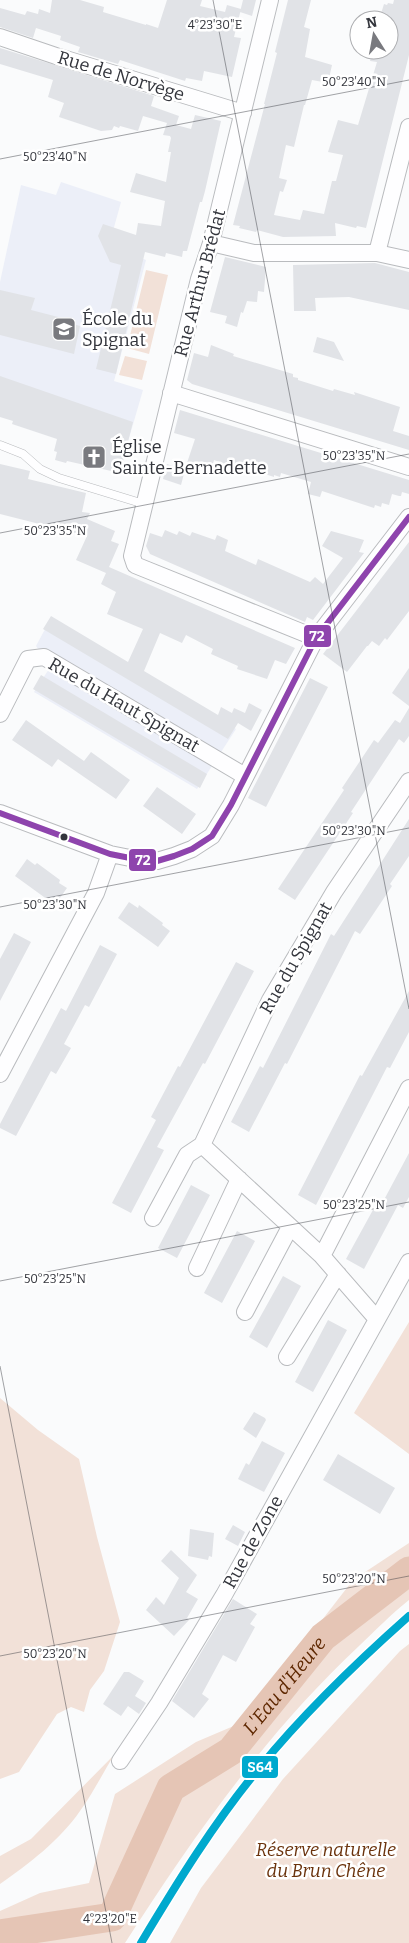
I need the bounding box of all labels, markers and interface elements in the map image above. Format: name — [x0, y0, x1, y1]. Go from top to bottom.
north arrow — [349, 10, 399, 60]
text: N — [365, 13, 379, 32]
text: 4°23'30"E — [188, 18, 242, 32]
street label: Rue de Norvège — [55, 46, 187, 106]
text: 50°23'40"N — [322, 75, 386, 89]
text: 50°23'40"N — [23, 150, 87, 164]
street label: Rue Arthur Brédat — [170, 206, 230, 359]
place label: École du Spignat — [82, 307, 153, 351]
school or university icon: École du Spignat — [51, 316, 77, 342]
place label: Église Sainte-Bernadette — [112, 435, 267, 479]
church icon: Église Sainte-Bernadette — [81, 444, 107, 470]
text: 50°23'35"N — [323, 449, 386, 463]
text: 50°23'35"N — [24, 524, 87, 538]
line badge: 72 — [303, 624, 332, 648]
text: 72 — [309, 628, 325, 645]
street label: Rue du Haut Spignat — [45, 653, 204, 757]
text: 50°23'30"N — [322, 824, 386, 838]
unlabelled marker — [59, 832, 69, 842]
line badge: 72 — [128, 848, 157, 872]
text: 72 — [135, 852, 151, 869]
text: 50°23'30"N — [23, 898, 87, 912]
street label: Rue du Spignat — [255, 898, 337, 1018]
text: 50°23'25"N — [323, 1198, 386, 1212]
text: 50°23'25"N — [24, 1272, 87, 1286]
street label: Rue de Zone — [218, 1492, 288, 1592]
text: 50°23'20"N — [322, 1572, 386, 1586]
water label: L'Eau d'Heure — [238, 1632, 331, 1739]
text: 50°23'20"N — [23, 1647, 87, 1661]
line badge: S64 — [241, 1755, 279, 1779]
text: S64 — [247, 1759, 273, 1776]
park label: Réserve naturelle du Brun Chêne — [256, 1839, 396, 1882]
text: 4°23'20"E — [83, 1912, 137, 1926]

